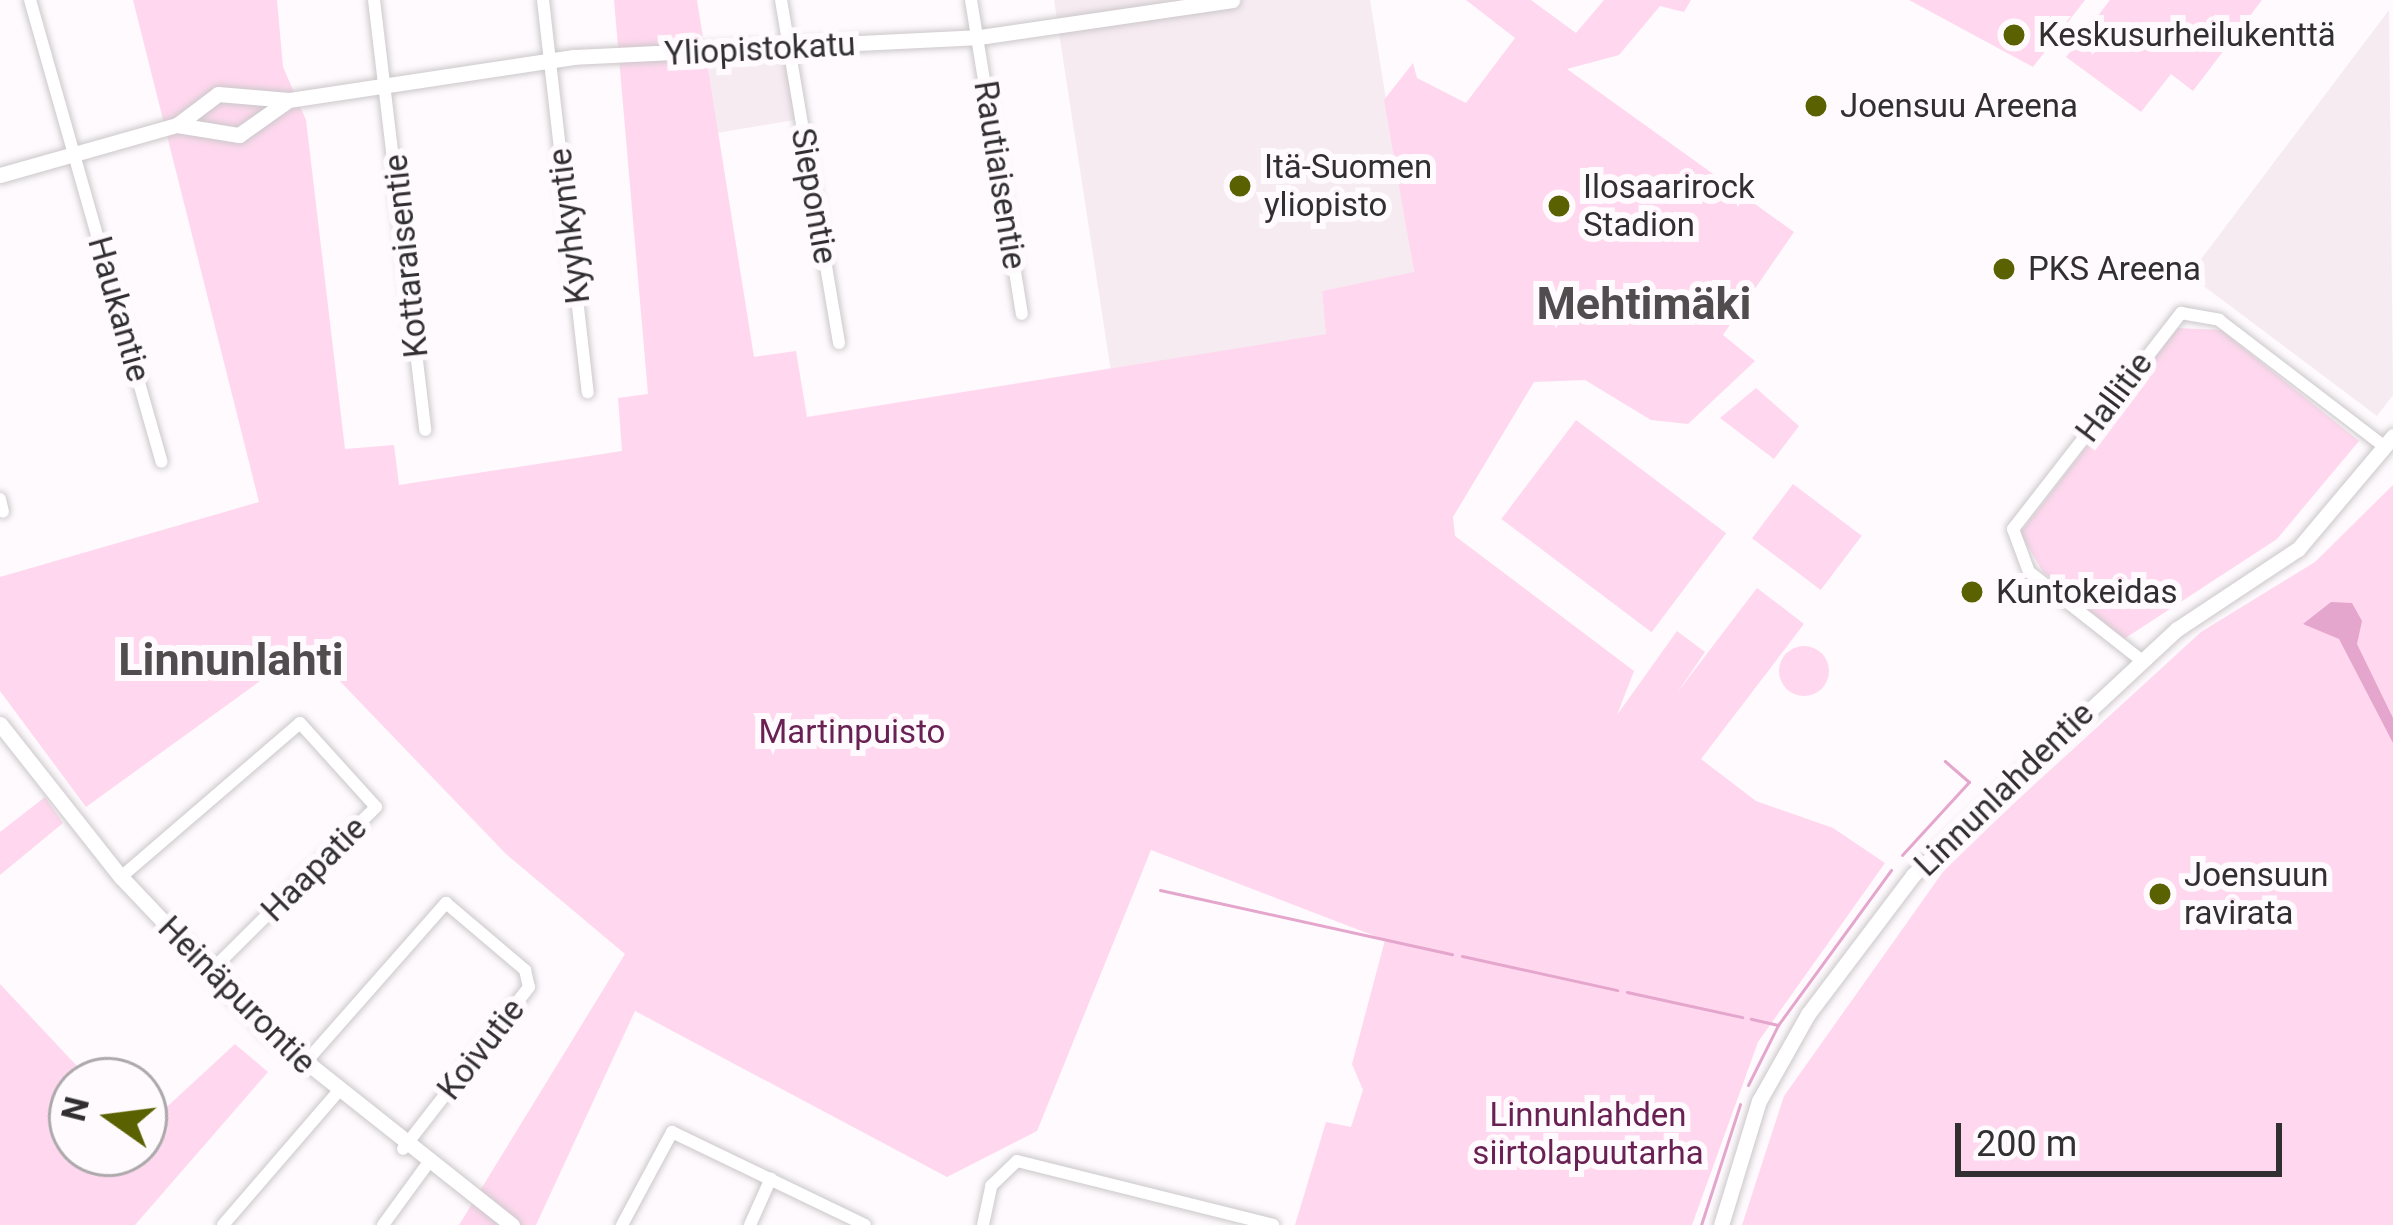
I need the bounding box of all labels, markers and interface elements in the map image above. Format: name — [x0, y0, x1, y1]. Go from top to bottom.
place label: Keskusurheilukenttä — [2038, 15, 2336, 55]
marker: Keskusurheilukenttä — [2001, 22, 2027, 48]
street label: Yliopistokatu — [663, 24, 857, 74]
street label: Rautiaisentie — [966, 78, 1034, 272]
place label: Joensuu Areena — [1840, 86, 2078, 126]
marker: Joensuu Areena — [1803, 93, 1829, 119]
street label: Siepontie — [783, 125, 845, 267]
street label: Kyyhkyntie — [540, 146, 598, 306]
place label: Itä-Suomen yliopisto — [1264, 147, 1432, 225]
street label: Kottaraisentie — [376, 152, 436, 360]
place label: Ilosaarirock Stadion — [1583, 167, 1755, 245]
marker: Itä-Suomen yliopisto — [1227, 173, 1253, 199]
marker: Ilosaarirock Stadion — [1546, 193, 1572, 219]
street label: Haukantie — [79, 232, 159, 386]
place label: PKS Areena — [2028, 249, 2201, 289]
marker: PKS Areena — [1991, 256, 2017, 282]
district label: Mehtimäki — [1536, 277, 1752, 331]
street label: Hallitie — [2068, 344, 2160, 450]
place label: Kuntokeidas — [1996, 572, 2178, 612]
marker: Kuntokeidas — [1959, 579, 1985, 605]
district label: Linnunlahti — [118, 633, 344, 687]
street label: Linnunlahdentie — [1906, 694, 2102, 884]
park label: Martinpuisto — [759, 712, 945, 752]
street label: Haapatie — [253, 808, 375, 930]
place label: Joensuun ravirata — [2184, 855, 2328, 933]
marker: Joensuun ravirata — [2147, 881, 2173, 907]
street label: Heinäpurontie — [150, 908, 324, 1082]
street label: Koivutie — [429, 990, 533, 1108]
north arrow — [48, 1057, 168, 1177]
text: N — [54, 1093, 97, 1125]
park label: Linnunlahden siirtolapuutarha — [1472, 1095, 1704, 1173]
scale bar — [1961, 1099, 2288, 1173]
text: 200 m — [1976, 1123, 2077, 1165]

